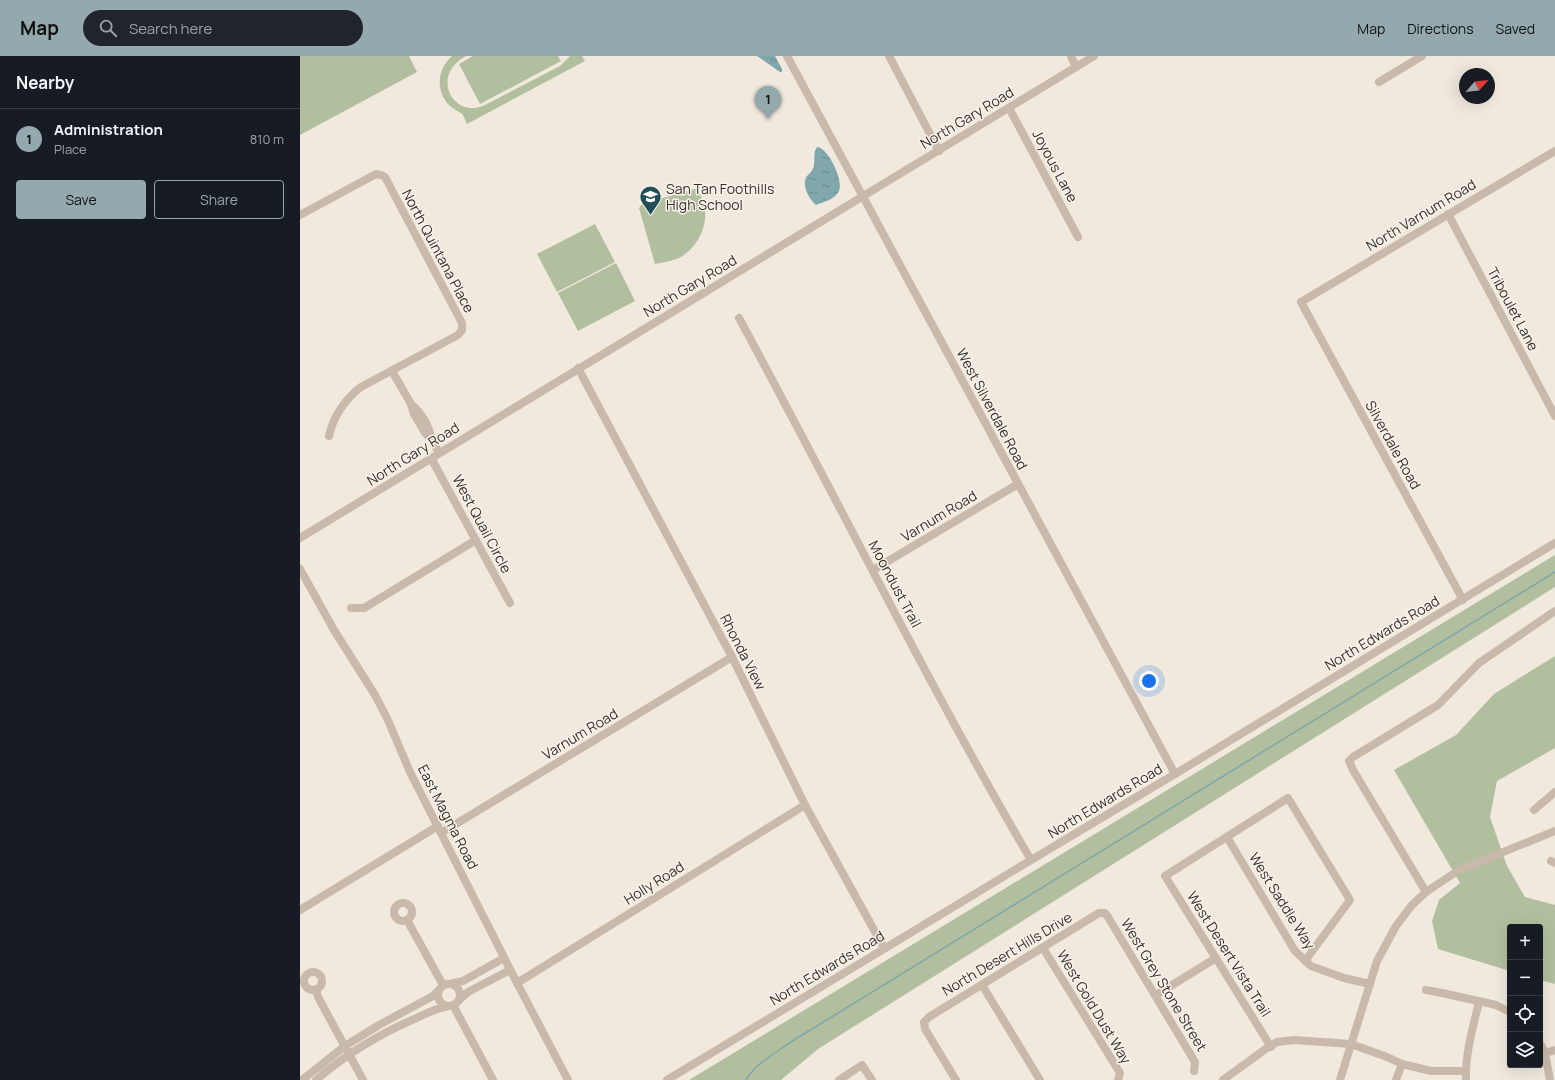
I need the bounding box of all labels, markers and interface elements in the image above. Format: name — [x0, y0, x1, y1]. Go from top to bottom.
search box — [83, 10, 363, 46]
text: Map — [20, 15, 59, 41]
icon: search — [97, 17, 119, 39]
text: Search here — [129, 18, 212, 39]
text: Map — [1357, 19, 1385, 38]
text: Directions — [1407, 19, 1474, 38]
text: Saved — [1496, 19, 1535, 38]
north arrow — [1459, 68, 1495, 104]
text: Nearby — [16, 71, 74, 94]
street label: North Gary Road — [917, 82, 1017, 153]
pin: 1 — [755, 86, 781, 119]
text: Administration — [54, 119, 163, 140]
street label: Joyous Lane — [1028, 126, 1083, 205]
text: 1 — [26, 130, 32, 148]
text: 810 m — [250, 130, 284, 148]
text: Place — [54, 140, 87, 158]
street label: North Varnum Road — [1362, 174, 1479, 255]
place label: San Tan Foothills High School — [666, 179, 774, 214]
button: Save — [16, 180, 146, 219]
button: Share — [154, 180, 284, 219]
school or university icon: San Tan Foothills High School — [637, 184, 663, 217]
street label: North Quintana Place — [398, 186, 479, 316]
street label: North Gary Road — [640, 250, 740, 321]
street label: Triboulet Lane — [1483, 264, 1543, 354]
street label: West Silverdale Road — [952, 345, 1032, 473]
street label: Silverdale Road — [1361, 397, 1426, 492]
street label: North Gary Road — [363, 418, 463, 490]
street label: West Quail Circle — [448, 471, 516, 576]
street label: Varnum Road — [897, 486, 980, 546]
street label: Moondust Trail — [865, 537, 926, 630]
street label: North Edwards Road — [1321, 591, 1443, 674]
street label: Rhonda View — [716, 611, 771, 693]
your location — [1139, 671, 1159, 691]
street label: Varnum Road — [538, 704, 621, 764]
street label: North Edwards Road — [1044, 759, 1166, 842]
street label: East Magma Road — [414, 761, 483, 872]
street label: West Saddle Way — [1245, 849, 1320, 953]
street label: Holly Road — [620, 857, 688, 909]
street label: West Desert Vista Trail — [1183, 887, 1276, 1020]
street label: North Desert Hills Drive — [938, 907, 1075, 1000]
street label: West Grey Stone Street — [1117, 915, 1212, 1055]
map controls — [1507, 924, 1543, 1068]
button: + — [1507, 924, 1543, 960]
street label: North Edwards Road — [766, 926, 888, 1009]
street label: West Gold Dust Way — [1053, 946, 1136, 1068]
button: − — [1507, 960, 1543, 996]
button: locate — [1507, 996, 1543, 1032]
button: layers — [1507, 1032, 1543, 1068]

